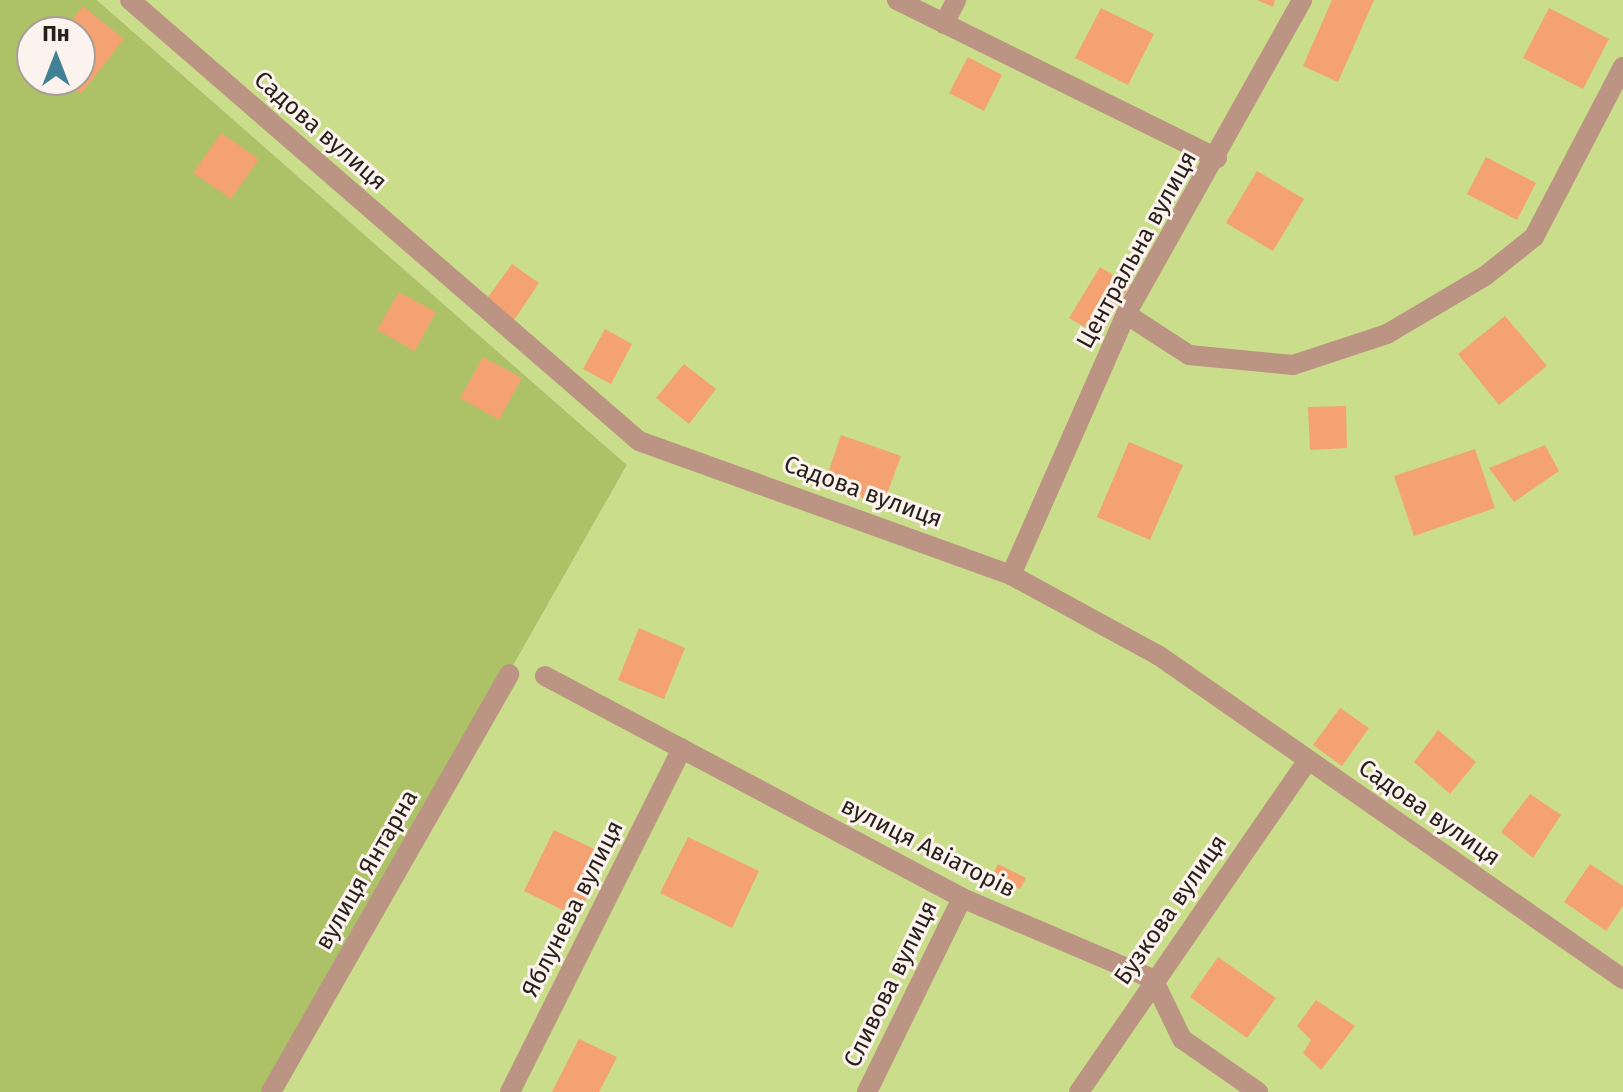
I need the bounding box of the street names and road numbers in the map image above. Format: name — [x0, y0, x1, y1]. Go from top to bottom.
street label: Садова вулиця — [248, 65, 392, 197]
street label: Центральна вулиця — [1071, 146, 1203, 354]
street label: Садова вулиця — [780, 450, 946, 534]
street label: Садова вулиця — [1353, 753, 1505, 873]
street label: вулиця Янтарна — [310, 785, 424, 955]
street label: вулиця Авіаторів — [836, 792, 1020, 904]
street label: Яблунева вулиця — [516, 816, 630, 1002]
street label: Бузкова вулиця — [1109, 829, 1233, 991]
street label: Сливова вулиця — [838, 896, 944, 1072]

